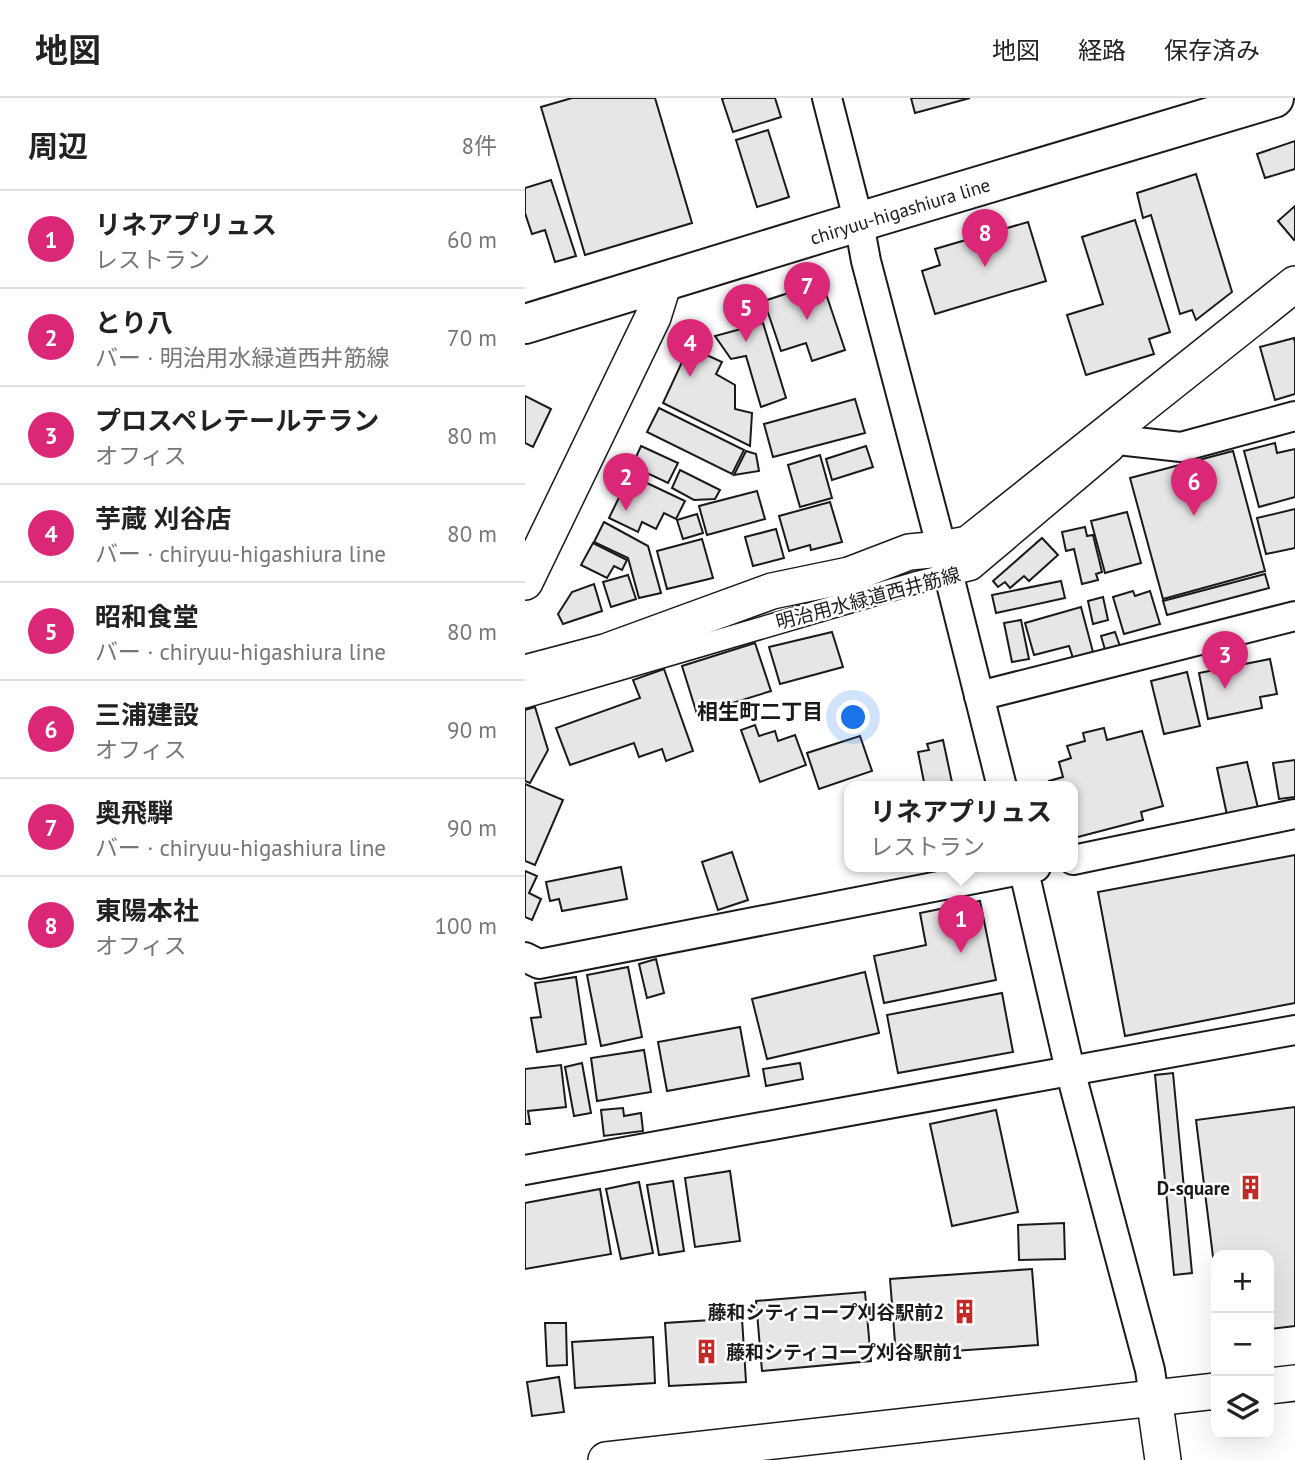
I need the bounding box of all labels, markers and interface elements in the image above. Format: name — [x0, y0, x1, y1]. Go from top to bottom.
text: 地図 — [35, 28, 101, 71]
text: 地図 — [992, 35, 1040, 66]
text: 経路 — [1078, 35, 1126, 66]
text: 保存済み — [1164, 35, 1260, 66]
text: 周辺 — [28, 126, 88, 165]
text: 8件 — [461, 131, 497, 160]
street label: chiryuu-higashiura line — [807, 172, 993, 250]
text: リネアプリュス — [95, 208, 277, 241]
pin: 8 — [962, 209, 1008, 267]
text: 1 — [44, 225, 58, 254]
text: 60 m — [447, 225, 497, 254]
text: レストラン — [95, 245, 210, 274]
pin: 7 — [784, 262, 830, 320]
pin: 5 — [723, 284, 769, 342]
text: とり八 — [95, 306, 173, 339]
pin: 4 — [667, 319, 713, 377]
text: 2 — [44, 323, 58, 352]
text: 70 m — [447, 323, 497, 352]
text: バー · 明治用水緑道西井筋線 — [95, 343, 389, 372]
text: プロスペレテールテラン — [95, 404, 379, 437]
text: 3 — [44, 421, 58, 450]
text: 80 m — [447, 421, 497, 450]
text: オフィス — [95, 441, 187, 470]
pin: 2 — [603, 453, 649, 511]
pin: 6 — [1171, 458, 1217, 516]
text: 芋蔵 刈谷店 — [95, 502, 232, 535]
text: 4 — [44, 519, 58, 548]
text: 80 m — [447, 519, 497, 548]
text: バー · chiryuu-higashiura line — [95, 539, 386, 568]
street label: 明治用水緑道西井筋線 — [773, 562, 963, 634]
text: 昭和食堂 — [95, 600, 199, 633]
text: 5 — [44, 617, 58, 646]
text: 80 m — [447, 617, 497, 646]
pin: 3 — [1202, 631, 1248, 689]
text: バー · chiryuu-higashiura line — [95, 637, 386, 666]
text: 三浦建設 — [95, 698, 199, 731]
district label: 相生町二丁目 — [697, 698, 823, 725]
your location — [836, 700, 870, 734]
text: 6 — [44, 715, 58, 744]
text: 90 m — [447, 715, 497, 744]
text: オフィス — [95, 735, 187, 764]
popup — [844, 781, 1078, 872]
text: リネアプリュス — [870, 795, 1052, 828]
text: 奥飛騨 — [95, 796, 173, 829]
text: 7 — [44, 813, 58, 842]
text: 90 m — [447, 813, 497, 842]
text: レストラン — [870, 832, 985, 861]
text: バー · chiryuu-higashiura line — [95, 833, 386, 862]
text: 東陽本社 — [95, 894, 199, 927]
pin: 1 — [938, 895, 984, 953]
text: 8 — [44, 911, 58, 940]
text: 100 m — [435, 911, 497, 940]
text: オフィス — [95, 931, 187, 960]
building icon: D-square — [1236, 1174, 1264, 1202]
place label: D-square — [1157, 1176, 1230, 1200]
map controls — [1211, 1250, 1274, 1439]
button: + — [1211, 1250, 1274, 1313]
building icon: 藤和シティコープ刈谷駅前2 — [950, 1298, 978, 1326]
place label: 藤和シティコープ刈谷駅前2 — [708, 1300, 944, 1324]
button: − — [1211, 1313, 1274, 1376]
building icon: 藤和シティコープ刈谷駅前1 — [692, 1338, 720, 1366]
place label: 藤和シティコープ刈谷駅前1 — [726, 1340, 963, 1364]
button: layers — [1211, 1376, 1274, 1439]

